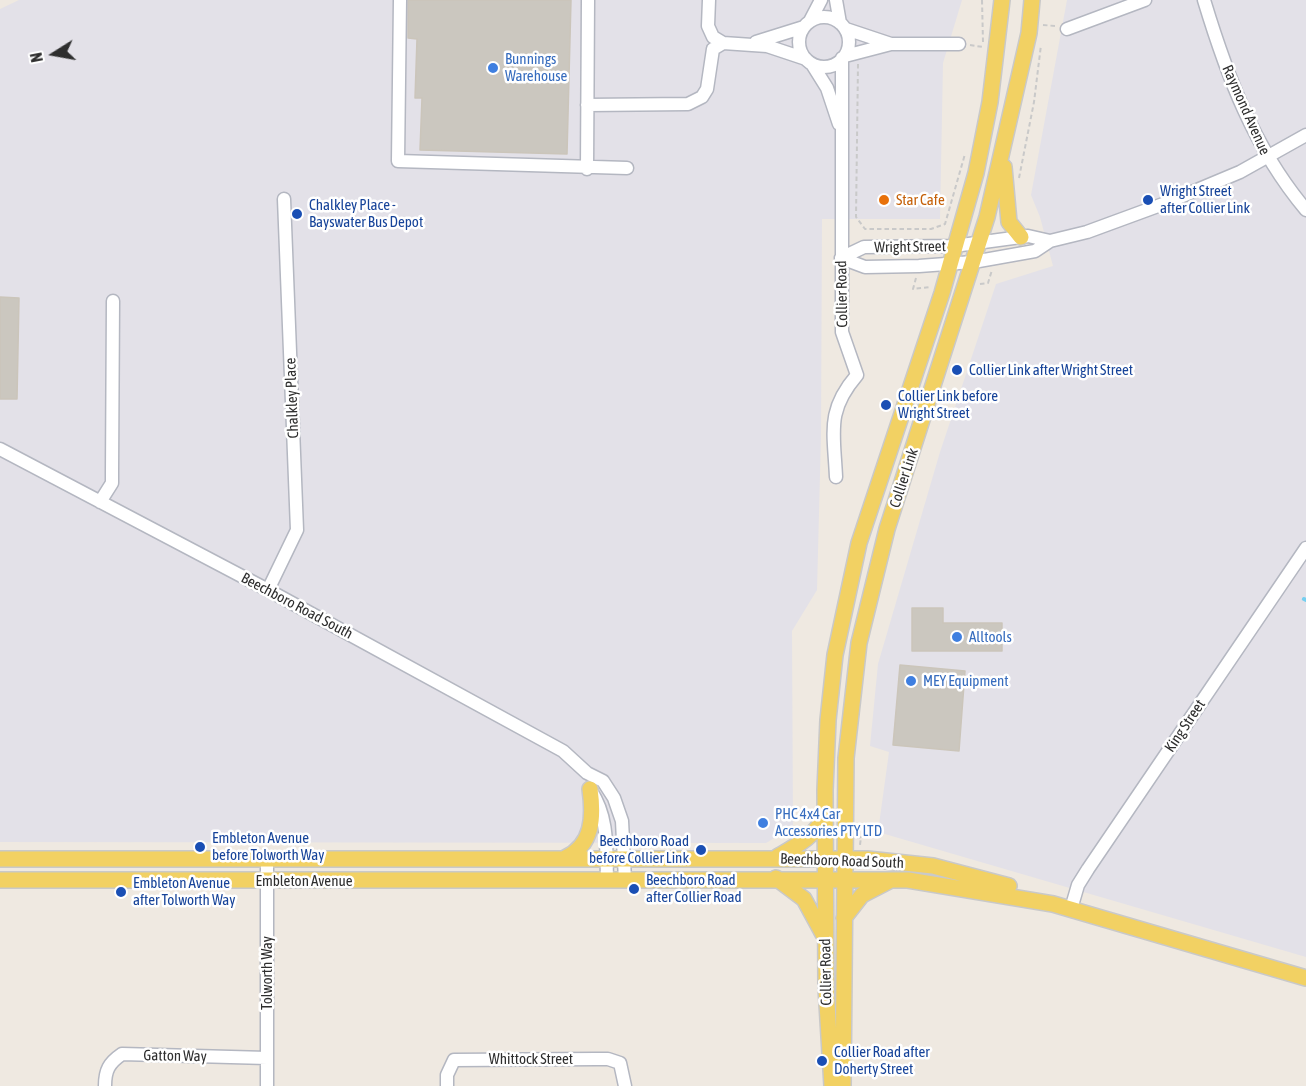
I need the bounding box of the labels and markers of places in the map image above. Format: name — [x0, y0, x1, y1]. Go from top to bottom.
place label: Bunnings Warehouse — [505, 50, 567, 85]
marker: Bunnings Warehouse — [486, 61, 500, 75]
place label: Wright Street after Collier Link — [1160, 182, 1250, 217]
place label: Star Cafe — [896, 191, 945, 209]
marker: Star Cafe — [877, 193, 891, 207]
marker: Wright Street after Collier Link — [1141, 193, 1155, 207]
place label: Chalkley Place - Bayswater Bus Depot — [309, 196, 423, 231]
marker: Chalkley Place - Bayswater Bus Depot — [290, 207, 304, 221]
place label: Collier Link after Wright Street — [969, 361, 1133, 379]
marker: Collier Link after Wright Street — [950, 363, 964, 377]
place label: Collier Link before Wright Street — [898, 387, 998, 422]
marker: Collier Link before Wright Street — [879, 398, 893, 412]
place label: Alltools — [969, 628, 1012, 646]
marker: Alltools — [950, 630, 964, 644]
place label: MEY Equipment — [923, 672, 1009, 690]
marker: MEY Equipment — [904, 674, 918, 688]
place label: PHC 4x4 Car Accessories PTY LTD — [775, 805, 882, 840]
marker: PHC 4x4 Car Accessories PTY LTD — [756, 816, 770, 830]
place label: Embleton Avenue before Tolworth Way — [212, 829, 324, 864]
place label: Beechboro Road before Collier Link — [589, 832, 689, 867]
marker: Embleton Avenue before Tolworth Way — [193, 840, 207, 854]
marker: Beechboro Road before Collier Link — [694, 843, 708, 857]
place label: Beechboro Road after Collier Road — [646, 871, 742, 906]
place label: Embleton Avenue after Tolworth Way — [133, 874, 235, 909]
marker: Beechboro Road after Collier Road — [627, 882, 641, 896]
marker: Embleton Avenue after Tolworth Way — [114, 885, 128, 899]
place label: Collier Road after Doherty Street — [834, 1043, 930, 1078]
marker: Collier Road after Doherty Street — [815, 1054, 829, 1068]

